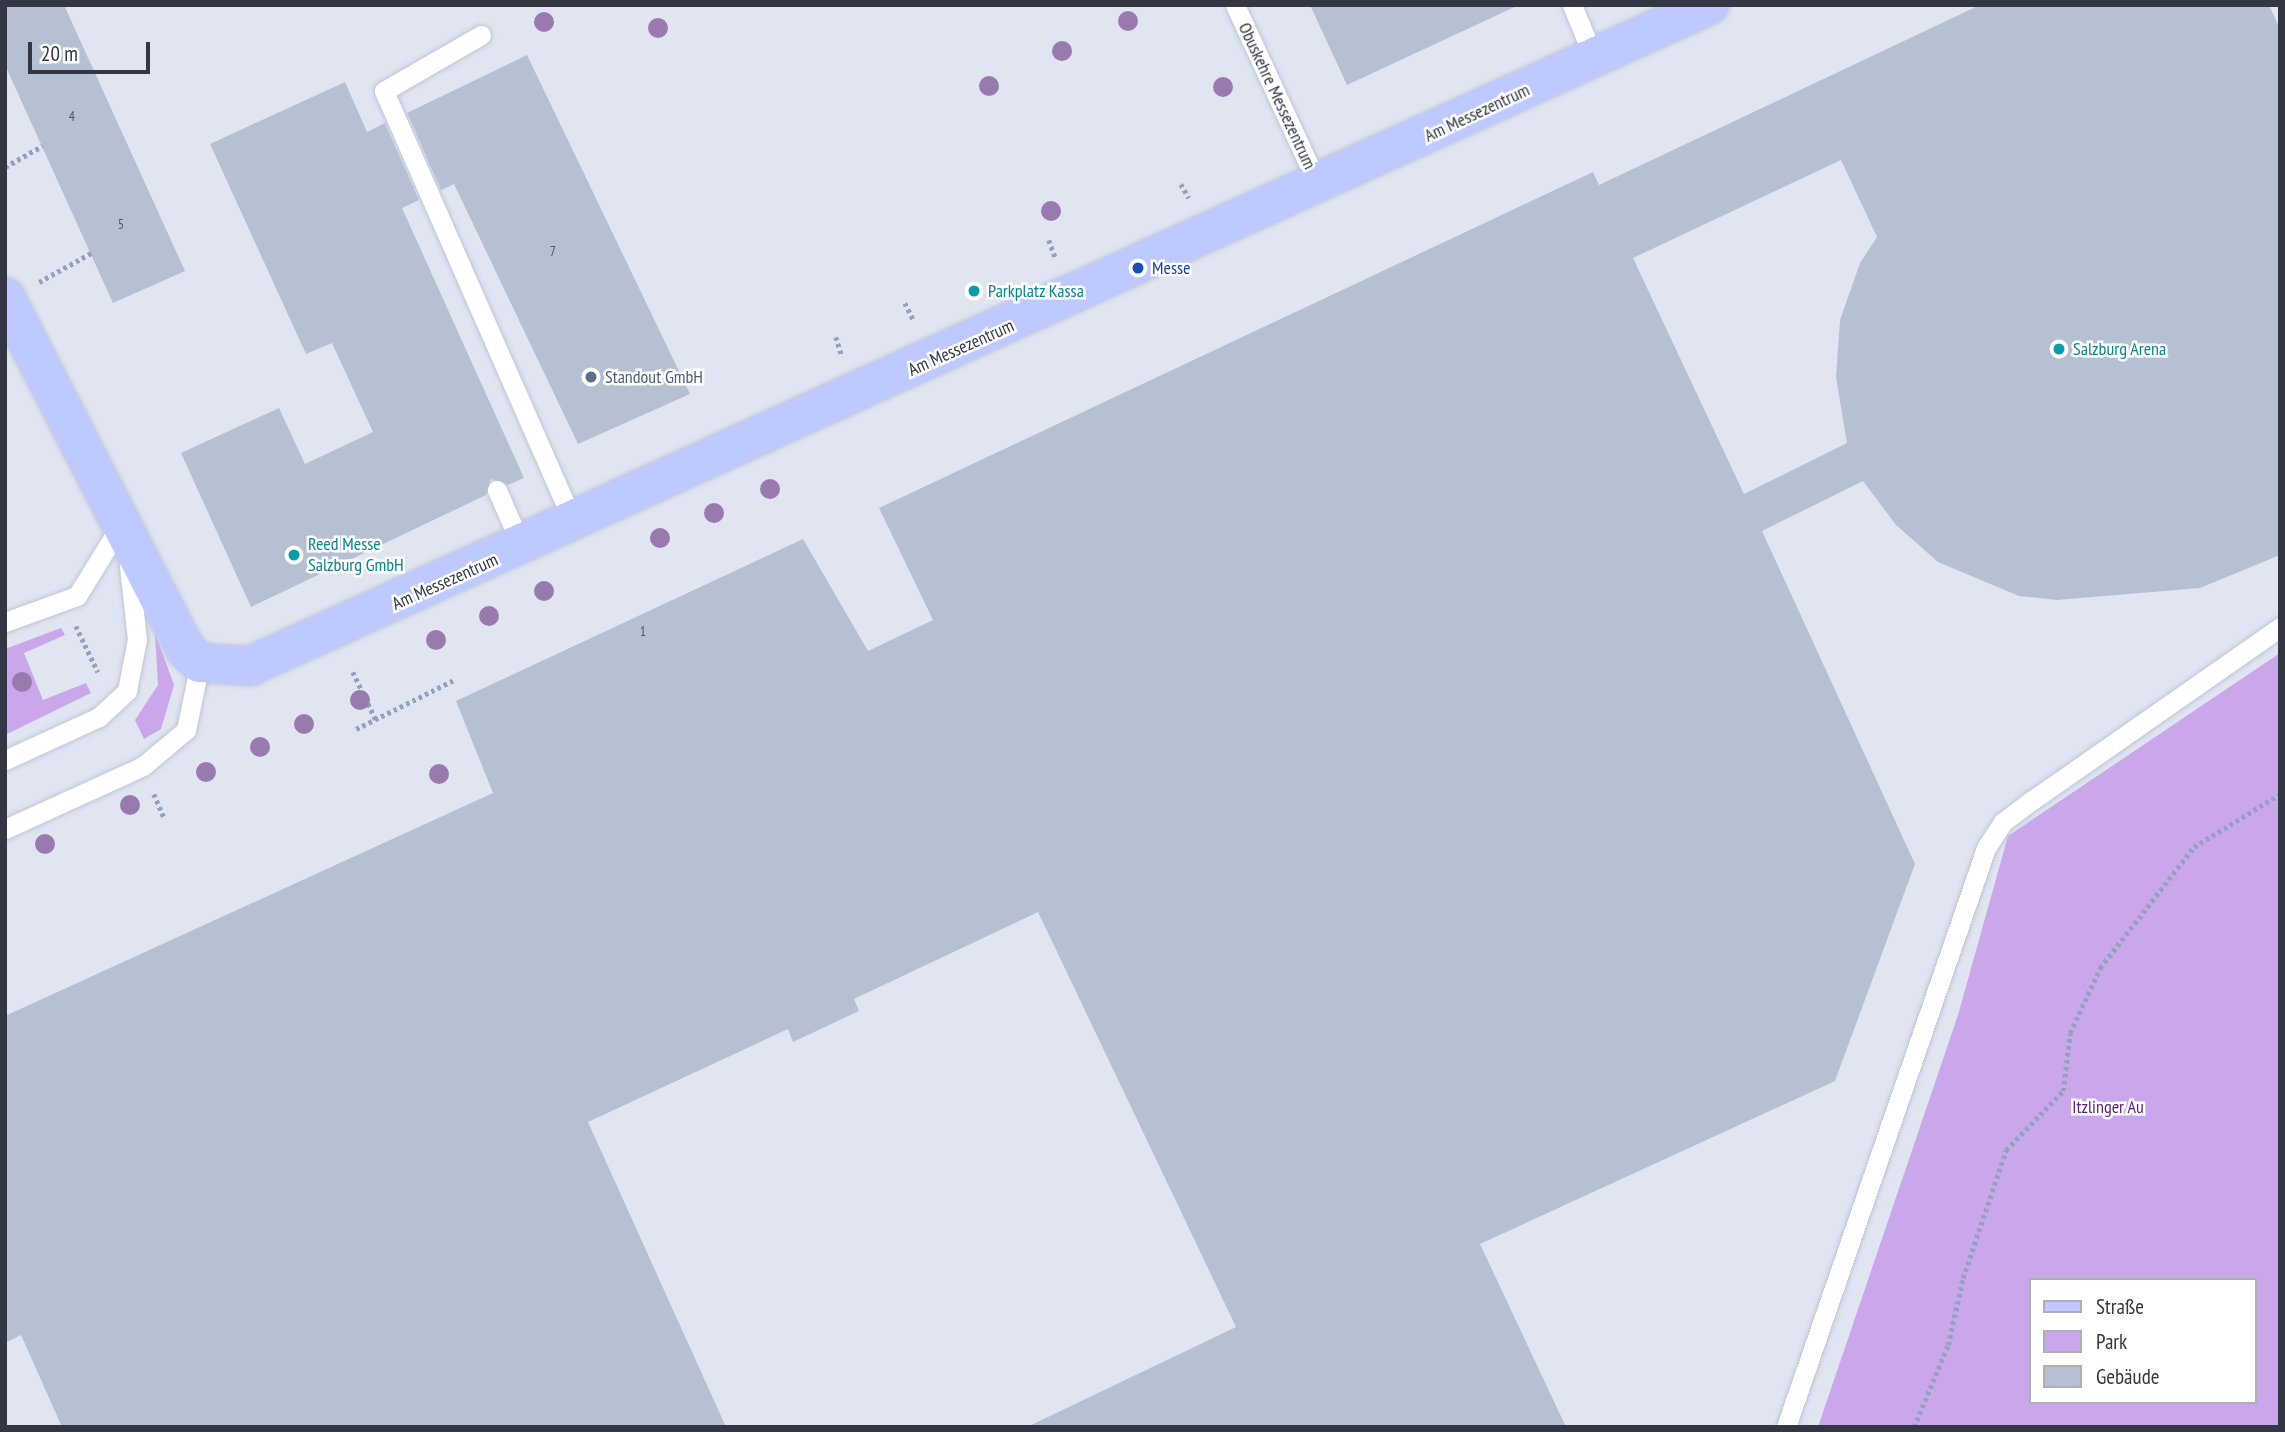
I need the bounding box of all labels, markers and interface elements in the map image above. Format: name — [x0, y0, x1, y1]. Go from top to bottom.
street label: Obuskehre Messezentrum — [1234, 19, 1320, 173]
scale bar — [32, 28, 154, 72]
text: 20 m — [41, 40, 78, 67]
street label: Am Messezentrum — [1421, 79, 1533, 147]
house number: 4 — [69, 108, 75, 124]
house number: 5 — [118, 216, 124, 232]
house number: 7 — [550, 243, 556, 259]
place label: Messe — [1152, 257, 1191, 279]
marker: Messe — [1130, 260, 1146, 276]
place label: Parkplatz Kassa — [988, 280, 1084, 302]
marker: Parkplatz Kassa — [966, 283, 982, 299]
street label: Am Messezentrum — [905, 315, 1017, 381]
place label: Salzburg Arena — [2073, 338, 2167, 360]
marker: Salzburg Arena — [2051, 341, 2067, 357]
place label: Standout GmbH — [605, 366, 703, 388]
marker: Standout GmbH — [583, 369, 599, 385]
place label: Reed Messe Salzburg GmbH — [308, 534, 404, 576]
marker: Reed Messe Salzburg GmbH — [286, 547, 302, 563]
street label: Am Messezentrum — [389, 549, 501, 615]
house number: 1 — [640, 623, 646, 639]
park label: Itzlinger Au — [2072, 1096, 2144, 1118]
legend — [2030, 1278, 2257, 1404]
text: Straße — [2096, 1293, 2144, 1320]
text: Park — [2096, 1328, 2127, 1355]
text: Gebäude — [2096, 1363, 2159, 1390]

